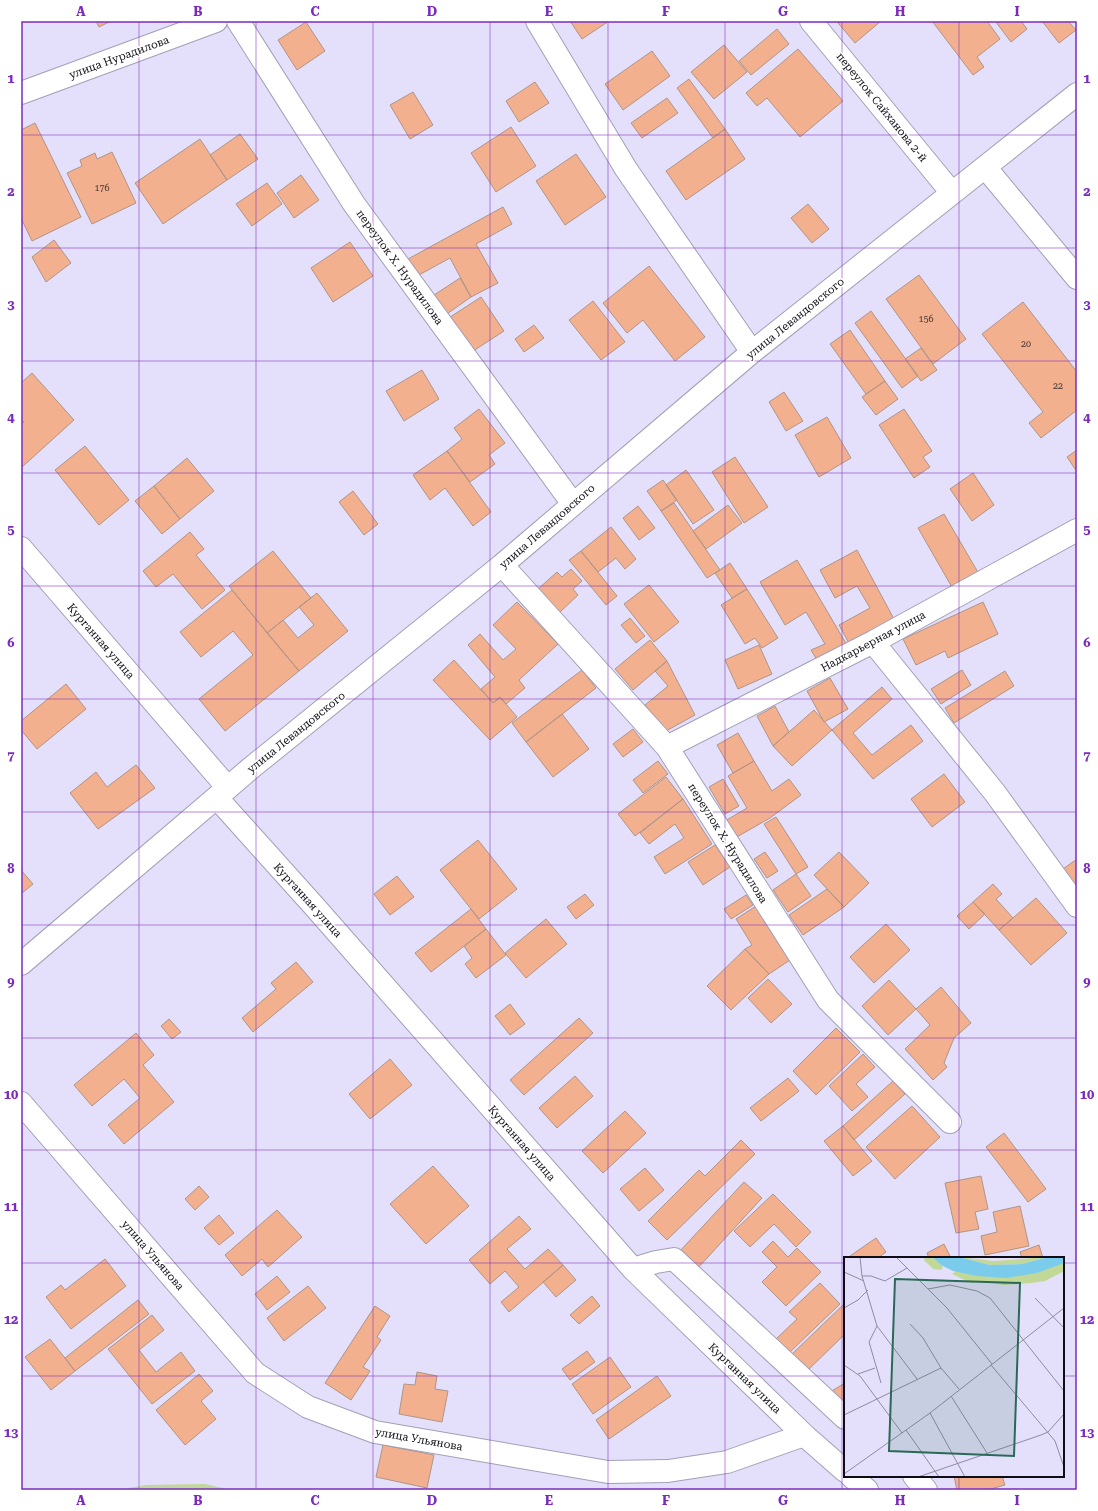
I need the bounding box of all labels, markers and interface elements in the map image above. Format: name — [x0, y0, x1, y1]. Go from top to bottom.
text: A — [76, 4, 86, 19]
text: B — [193, 4, 203, 19]
text: C — [310, 4, 320, 19]
text: D — [427, 4, 437, 19]
text: E — [545, 4, 553, 19]
text: F — [662, 4, 670, 19]
text: G — [778, 4, 788, 19]
text: H — [895, 4, 906, 19]
text: I — [1014, 4, 1020, 19]
street label: улица Нурадилова — [67, 33, 171, 82]
street label: переулок Сайханова 2-й — [834, 50, 930, 165]
text: 1 — [7, 71, 15, 86]
text: 1 — [1083, 71, 1091, 86]
house number: 176 — [94, 183, 110, 193]
text: 2 — [7, 184, 15, 199]
text: 2 — [1083, 184, 1091, 199]
street label: переулок Х. Нурадилова — [354, 207, 446, 327]
street label: улица Левандовского — [744, 275, 847, 362]
text: 3 — [7, 297, 15, 312]
text: 3 — [1083, 297, 1091, 312]
house number: 156 — [918, 314, 934, 324]
house number: 20 — [1021, 339, 1031, 349]
house number: 22 — [1053, 381, 1063, 391]
text: 4 — [7, 410, 15, 425]
text: 4 — [1083, 410, 1091, 425]
street label: улица Левандовского — [497, 481, 598, 571]
text: 5 — [7, 522, 15, 537]
text: 5 — [1083, 522, 1091, 537]
street label: Курганная улица — [64, 601, 137, 682]
street label: Надкарьерная улица — [819, 608, 928, 675]
text: 6 — [7, 635, 15, 650]
text: 6 — [1083, 635, 1091, 650]
street label: улица Левандовского — [245, 689, 348, 776]
text: 7 — [7, 748, 15, 763]
text: 7 — [1083, 748, 1091, 763]
street label: переулок Х. Нурадилова — [685, 781, 770, 906]
text: 8 — [7, 861, 15, 876]
street label: Курганная улица — [271, 861, 344, 940]
text: 8 — [1083, 861, 1091, 876]
text: 9 — [7, 974, 15, 989]
text: 9 — [1083, 974, 1091, 989]
text: 10 — [4, 1087, 18, 1102]
text: 10 — [1080, 1087, 1094, 1102]
street label: Курганная улица — [485, 1103, 558, 1184]
text: 11 — [4, 1199, 18, 1214]
text: 11 — [1080, 1199, 1094, 1214]
street label: улица Ульянова — [119, 1218, 187, 1293]
inset map — [844, 1257, 1064, 1477]
text: 12 — [4, 1312, 18, 1327]
text: 12 — [1080, 1312, 1094, 1327]
street label: Курганная улица — [706, 1341, 784, 1416]
text: 13 — [4, 1425, 18, 1440]
street label: улица Ульянова — [374, 1425, 464, 1454]
text: 13 — [1080, 1425, 1094, 1440]
text: A — [76, 1493, 86, 1508]
text: B — [193, 1493, 203, 1508]
text: C — [310, 1493, 320, 1508]
text: D — [427, 1493, 437, 1508]
text: E — [545, 1493, 553, 1508]
text: F — [662, 1493, 670, 1508]
text: G — [778, 1493, 788, 1508]
text: H — [895, 1493, 906, 1508]
text: I — [1014, 1493, 1020, 1508]

